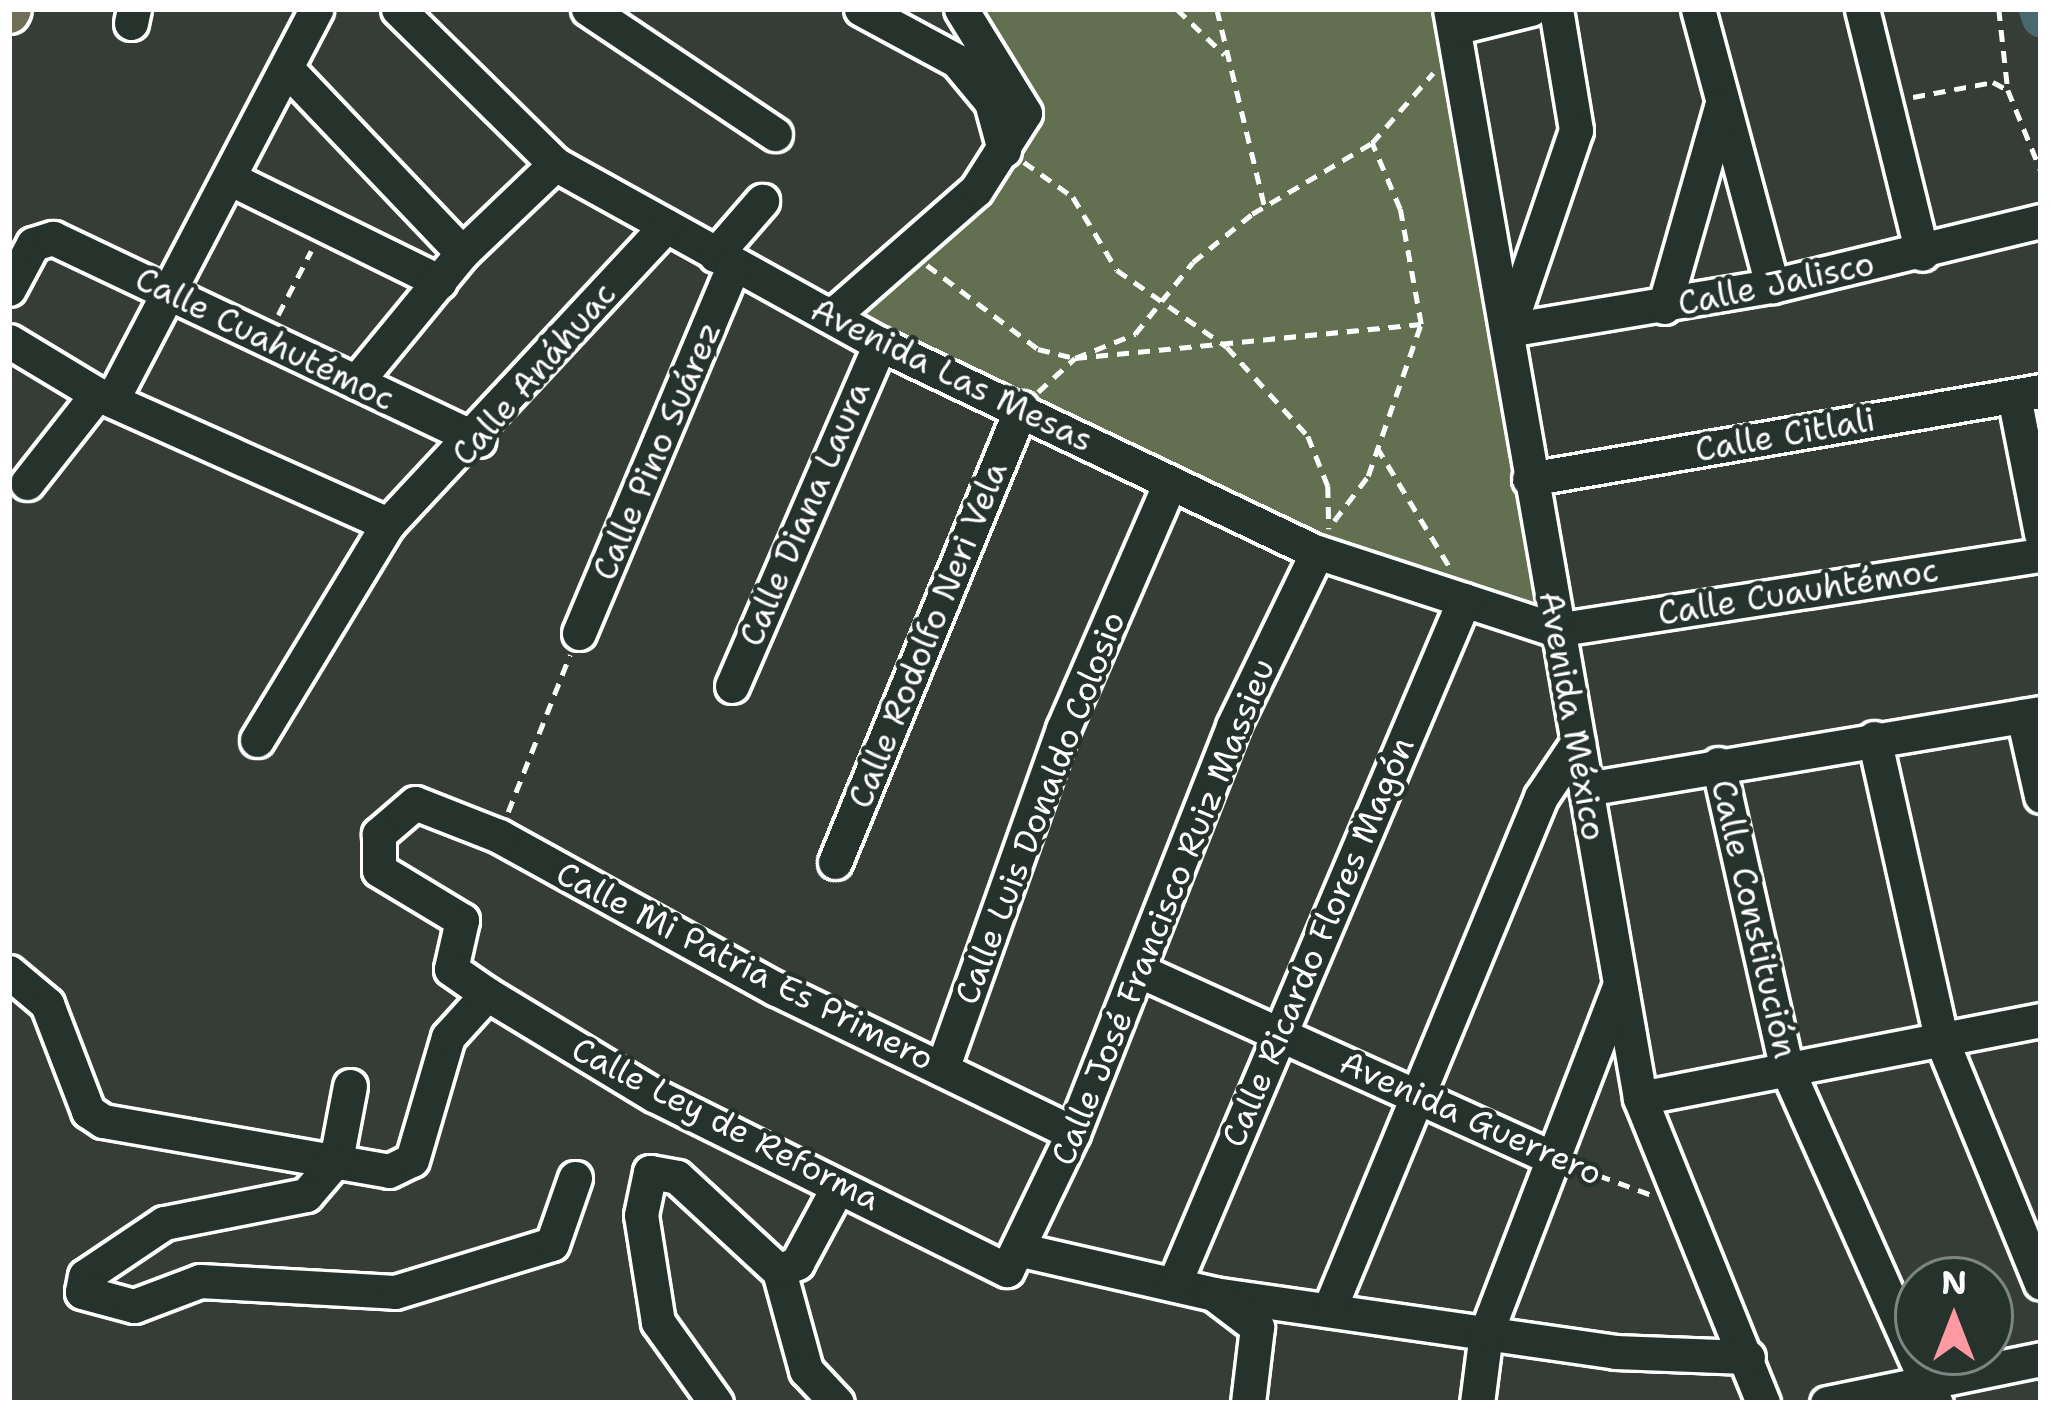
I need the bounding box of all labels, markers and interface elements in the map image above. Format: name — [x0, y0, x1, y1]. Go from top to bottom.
street label: Calle Jalisco — [1674, 244, 1878, 324]
street label: Calle Cuahutémoc — [129, 259, 401, 419]
street label: Calle Anáhuac — [444, 274, 624, 474]
street label: Avenida Las Mesas — [805, 290, 1099, 460]
street label: Calle Pino Suárez — [585, 316, 729, 586]
street label: Calle Diana Laura — [731, 376, 879, 652]
street label: Calle Citlali — [1692, 400, 1878, 470]
street label: Calle Rodolfo Neri Vela — [840, 456, 1016, 814]
street label: Calle Cuauhtémoc — [1655, 550, 1941, 634]
street label: Avenida México — [1531, 588, 1613, 844]
street label: Calle Luis Donaldo Colosio — [947, 606, 1133, 1010]
street label: Calle José Francisco Ruiz Massieu — [1043, 653, 1283, 1171]
street label: Calle Ricardo Flores Magón — [1214, 731, 1422, 1153]
street label: Calle Constitución — [1703, 776, 1805, 1062]
street label: Calle Mi Patria Es Primero — [550, 853, 940, 1079]
street label: Calle Ley de Reforma — [565, 1029, 887, 1219]
street label: Avenida Guerrero — [1334, 1042, 1608, 1194]
north arrow — [1894, 1256, 2014, 1376]
text: N — [1941, 1260, 1967, 1305]

